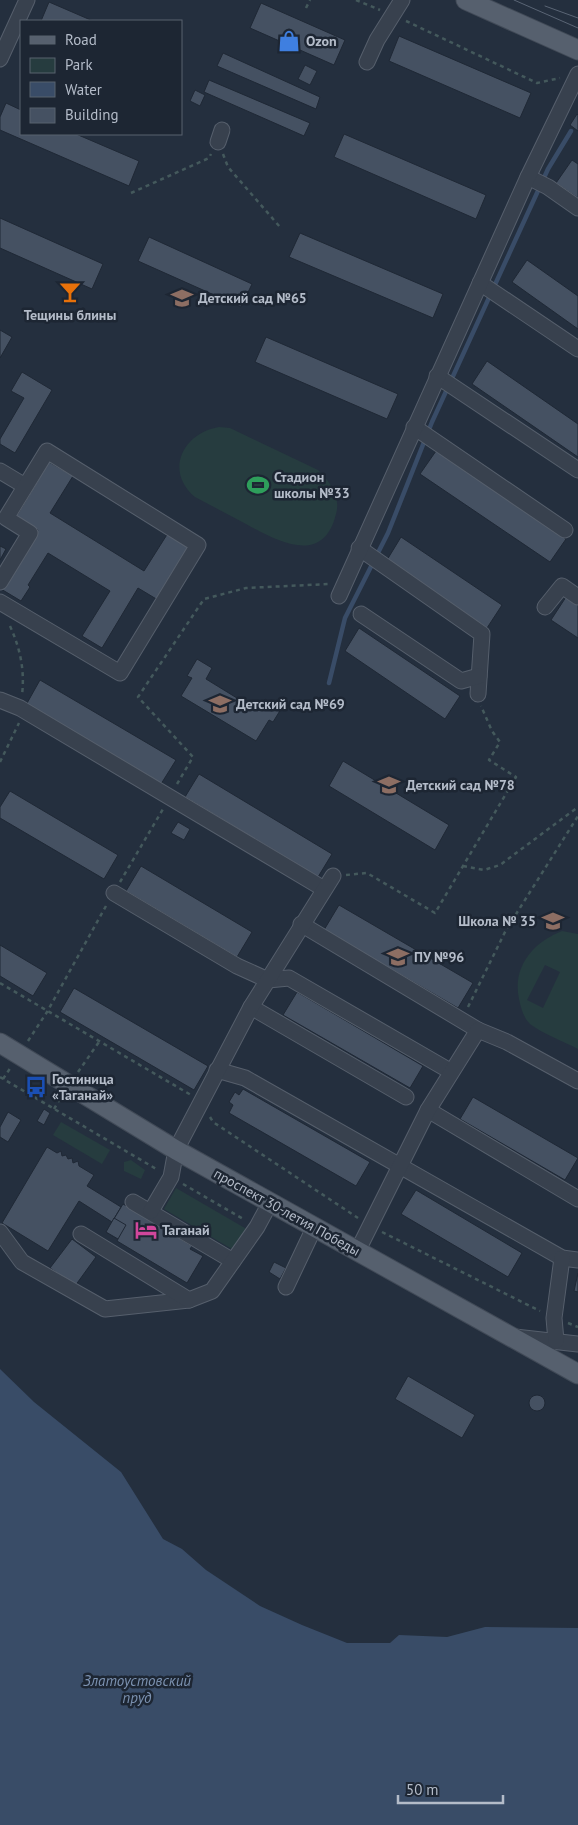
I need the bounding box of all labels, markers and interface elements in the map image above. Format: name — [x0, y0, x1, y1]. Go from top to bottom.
legend — [20, 20, 182, 135]
shop icon: Ozon — [276, 28, 302, 54]
text: Road — [65, 30, 97, 49]
place label: Ozon — [306, 32, 337, 50]
text: Park — [65, 55, 93, 74]
text: Water — [65, 80, 102, 99]
text: Building — [65, 105, 119, 124]
bar icon: Тещины блины — [57, 279, 83, 305]
school or university icon: Детский сад №65 — [169, 285, 195, 311]
place label: Детский сад №65 — [198, 289, 307, 307]
place label: Тещины блины — [24, 306, 116, 324]
place label: Стадион школы №33 — [274, 468, 350, 502]
sports icon: Стадион школы №33 — [245, 472, 271, 498]
school or university icon: Детский сад №69 — [207, 691, 233, 717]
place label: Детский сад №69 — [236, 695, 345, 713]
school or university icon: Детский сад №78 — [376, 772, 402, 798]
place label: Детский сад №78 — [406, 776, 515, 794]
school or university icon: Школа № 35 — [540, 908, 566, 934]
place label: Школа № 35 — [458, 912, 536, 930]
school or university icon: ПУ №96 — [385, 944, 411, 970]
place label: ПУ №96 — [414, 948, 464, 966]
place label: Гостиница «Таганай» — [52, 1070, 114, 1104]
bus stop icon: Гостиница «Таганай» — [23, 1074, 49, 1100]
street label: проспект 30-летия Победы — [211, 1164, 363, 1260]
hotel icon: Таганай — [133, 1217, 159, 1243]
place label: Таганай — [162, 1221, 210, 1239]
water label: Златоустовский пруд — [83, 1671, 191, 1707]
scale bar — [398, 1772, 503, 1804]
text: 50 m — [406, 1780, 439, 1799]

